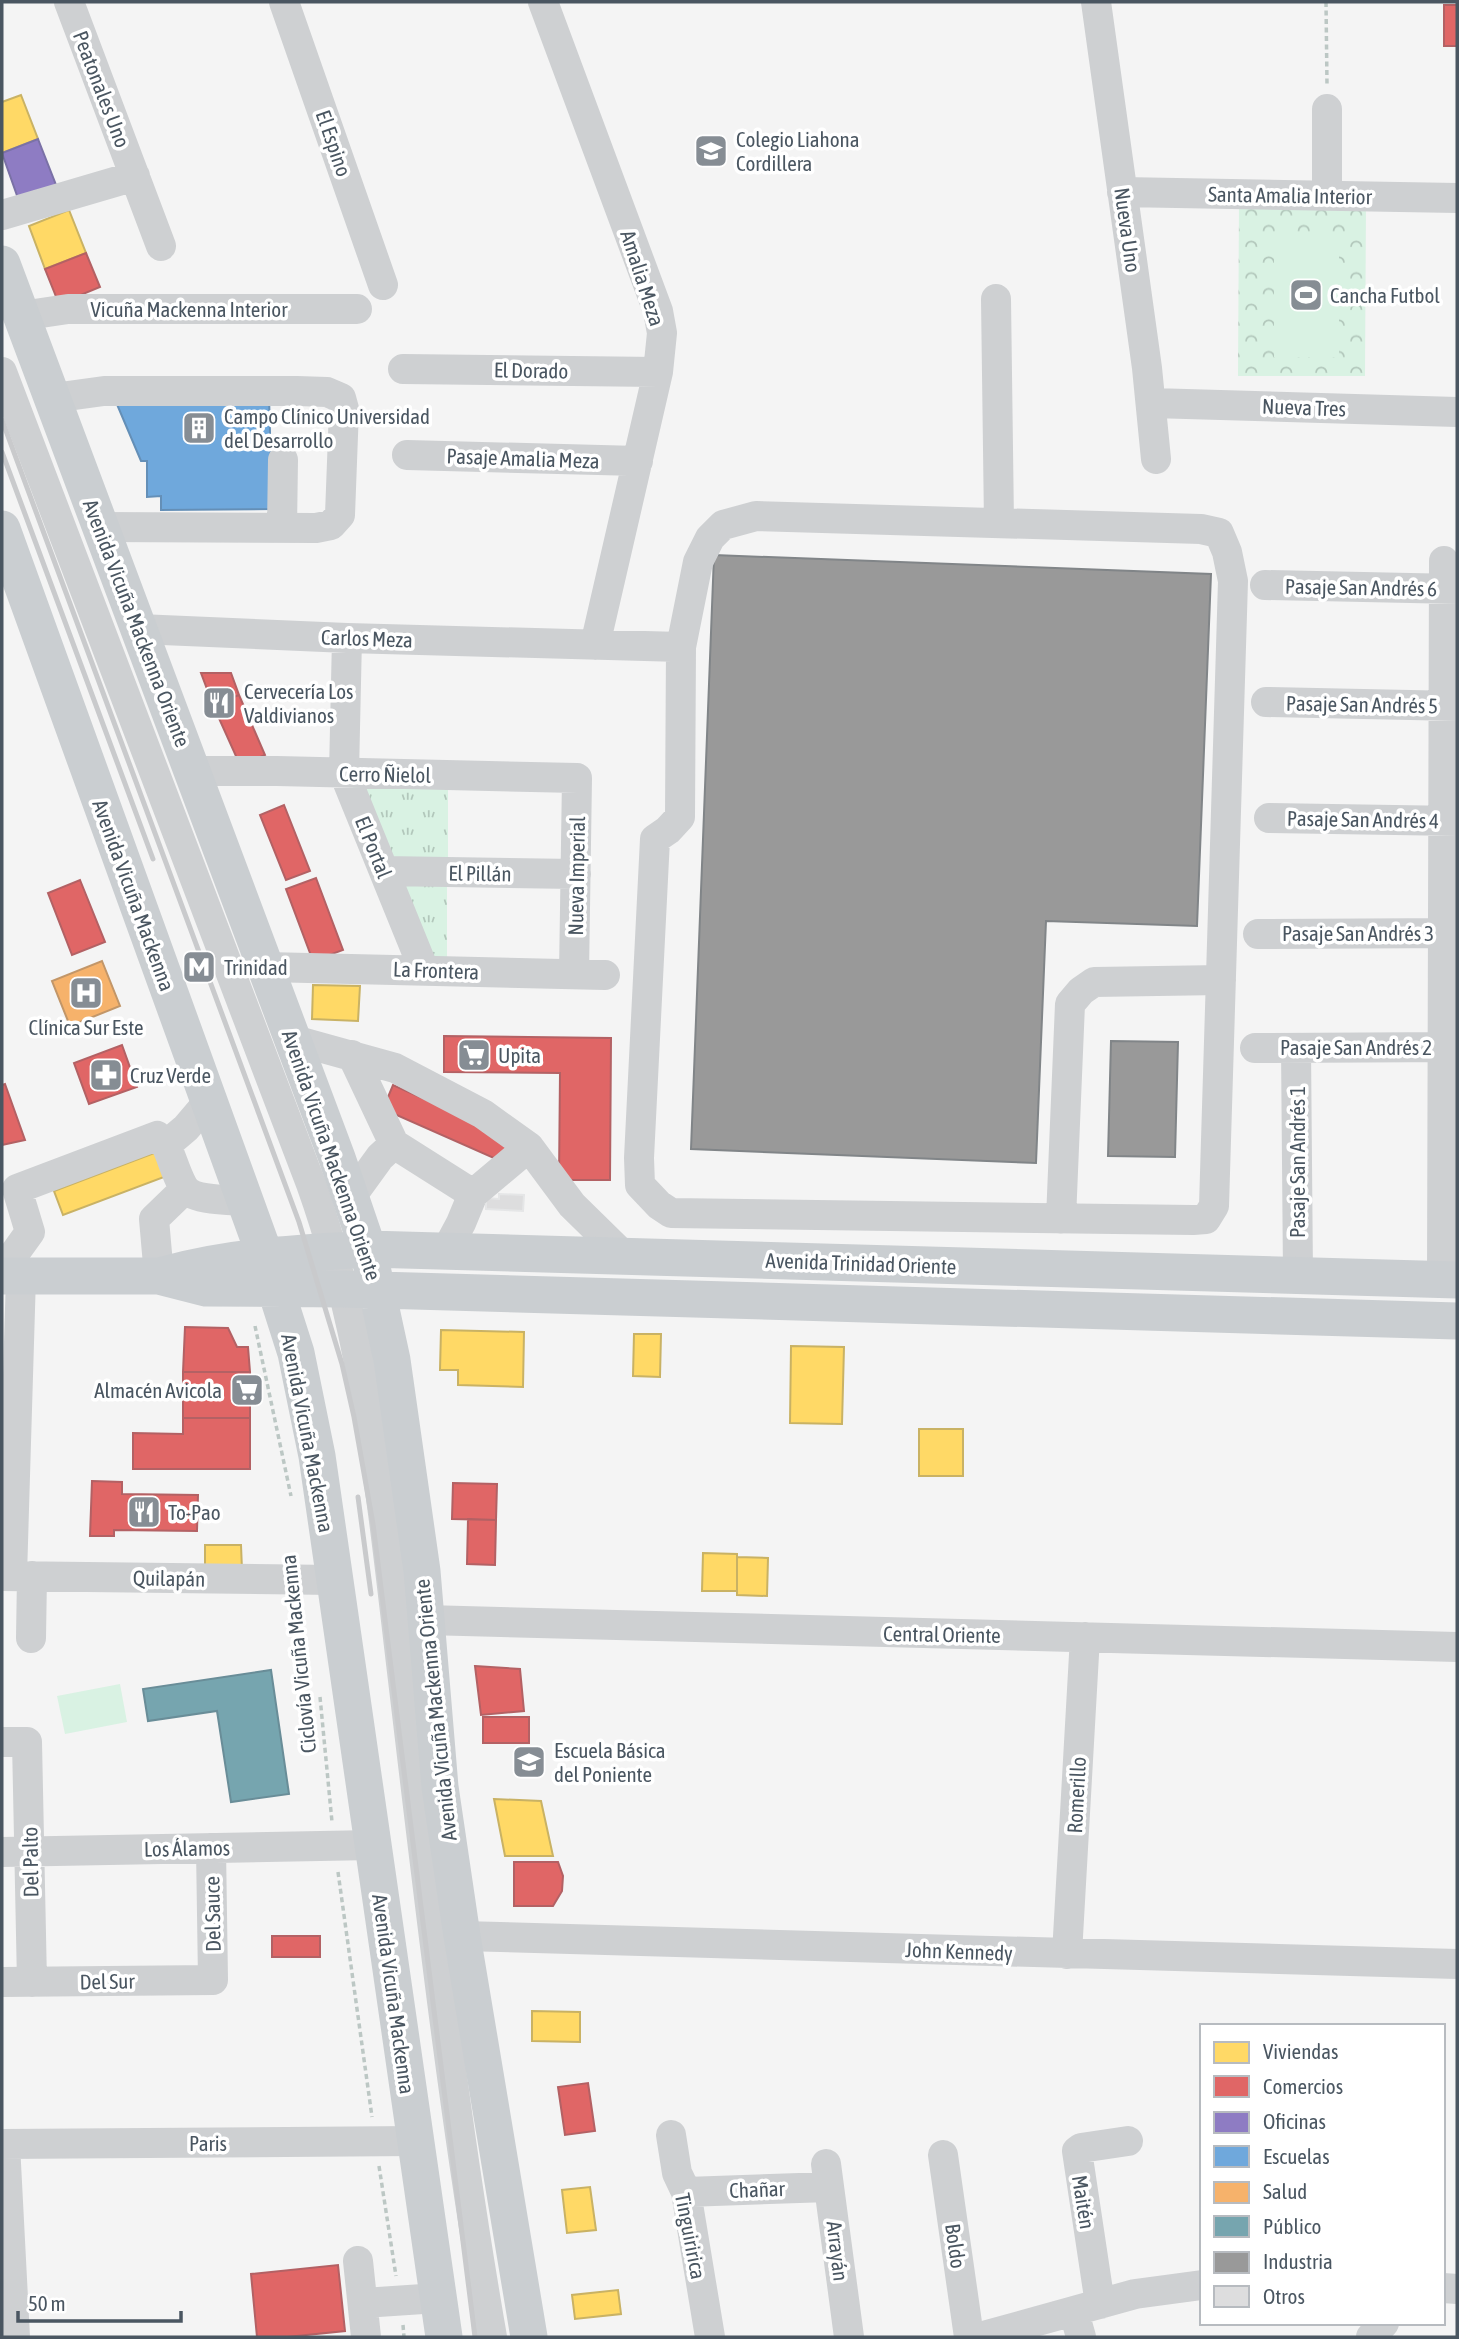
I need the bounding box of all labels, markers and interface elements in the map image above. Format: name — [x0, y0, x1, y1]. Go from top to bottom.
street label: Peatonales Uno — [69, 27, 135, 151]
street label: El Espino — [311, 107, 357, 179]
place label: Colegio Liahona Cordillera — [736, 127, 860, 175]
school or university icon: Colegio Liahona Cordillera — [692, 132, 730, 170]
street label: Santa Amalia Interior — [1208, 182, 1373, 208]
street label: Nueva Uno — [1110, 186, 1146, 274]
street label: Amalia Meza — [616, 227, 670, 329]
sports icon: Cancha Futbol — [1287, 276, 1325, 314]
place label: Cancha Futbol — [1330, 283, 1440, 307]
street label: Vicuña Mackenna Interior — [91, 297, 288, 321]
street label: El Dorado — [494, 357, 568, 383]
street label: Nueva Tres — [1262, 394, 1346, 420]
place label: Campo Clínico Universidad del Desarrollo — [224, 404, 430, 452]
building icon: Campo Clínico Universidad del Desarrollo — [180, 409, 218, 447]
street label: Pasaje Amalia Meza — [446, 443, 600, 473]
street label: Avenida Vicuña Mackenna Oriente — [79, 496, 195, 750]
street label: Pasaje San Andrés 6 — [1285, 574, 1437, 600]
street label: Carlos Meza — [321, 624, 413, 652]
place label: Cervecería Los Valdivianos — [244, 679, 353, 727]
restaurant icon: Cervecería Los Valdivianos — [200, 684, 238, 722]
street label: Pasaje San Andrés 5 — [1286, 691, 1438, 717]
street label: Cerro Ñielol — [339, 761, 431, 787]
street label: Avenida Vicuña Mackenna — [88, 796, 180, 994]
street label: Pasaje San Andrés 4 — [1287, 806, 1439, 832]
street label: El Portal — [351, 813, 397, 882]
street label: Nueva Imperial — [563, 816, 589, 936]
street label: El Pillán — [448, 860, 512, 886]
street label: Pasaje San Andrés 3 — [1282, 921, 1434, 945]
metro station icon: Trinidad — [180, 948, 218, 986]
place label: Trinidad — [224, 955, 288, 979]
street label: La Frontera — [393, 957, 479, 983]
hospital icon: Clínica Sur Este — [67, 974, 105, 1012]
place label: Clínica Sur Este — [28, 1015, 144, 1039]
street label: Avenida Vicuña Mackenna Oriente — [278, 1027, 386, 1283]
street label: Pasaje San Andrés 2 — [1280, 1035, 1432, 1059]
supermarket icon: Upita — [455, 1036, 493, 1074]
place label: Upita — [498, 1043, 541, 1067]
pharmacy icon: Cruz Verde — [87, 1056, 125, 1094]
place label: Cruz Verde — [130, 1063, 211, 1087]
street label: Pasaje San Andrés 1 — [1285, 1086, 1309, 1238]
street label: Avenida Trinidad Oriente — [765, 1248, 957, 1278]
street label: Avenida Vicuña Mackenna — [277, 1332, 339, 1534]
supermarket icon: Almacén Avicola — [228, 1371, 266, 1409]
place label: Almacén Avicola — [94, 1378, 222, 1402]
restaurant icon: To-Pao — [125, 1493, 163, 1531]
place label: To-Pao — [168, 1500, 221, 1524]
street label: Ciclovía Vicuña Mackenna — [276, 1554, 320, 1754]
street label: Quilapán — [133, 1565, 205, 1591]
street label: Avenida Vicuña Mackenna Oriente — [409, 1578, 461, 1842]
street label: Central Oriente — [883, 1621, 1001, 1647]
place label: Escuela Básica del Poniente — [554, 1738, 666, 1786]
school or university icon: Escuela Básica del Poniente — [510, 1743, 548, 1781]
street label: Romerillo — [1062, 1756, 1090, 1834]
street label: Del Palto — [17, 1826, 43, 1898]
street label: Los Álamos — [144, 1835, 230, 1861]
street label: Del Sauce — [199, 1876, 225, 1952]
street label: Avenida Vicuña Mackenna — [368, 1892, 420, 2096]
street label: John Kennedy — [905, 1937, 1014, 1965]
street label: Del Sur — [79, 1969, 135, 1993]
legend — [1200, 2024, 1445, 2325]
text: Viviendas — [1263, 2039, 1338, 2063]
text: Comercios — [1263, 2074, 1343, 2098]
text: Oficinas — [1263, 2109, 1326, 2133]
street label: Paris — [189, 2131, 227, 2155]
text: Escuelas — [1263, 2144, 1330, 2168]
street label: Maitén — [1068, 2173, 1100, 2231]
street label: Chañar — [729, 2176, 786, 2202]
text: Salud — [1263, 2179, 1307, 2203]
street label: Tinguiririca — [671, 2191, 711, 2281]
text: Público — [1263, 2214, 1321, 2238]
street label: Arrayán — [822, 2220, 854, 2282]
street label: Boldo — [941, 2222, 971, 2270]
text: Industria — [1263, 2249, 1333, 2273]
scale bar — [18, 2280, 180, 2324]
text: Otros — [1263, 2284, 1305, 2308]
text: 50 m — [28, 2291, 66, 2315]

